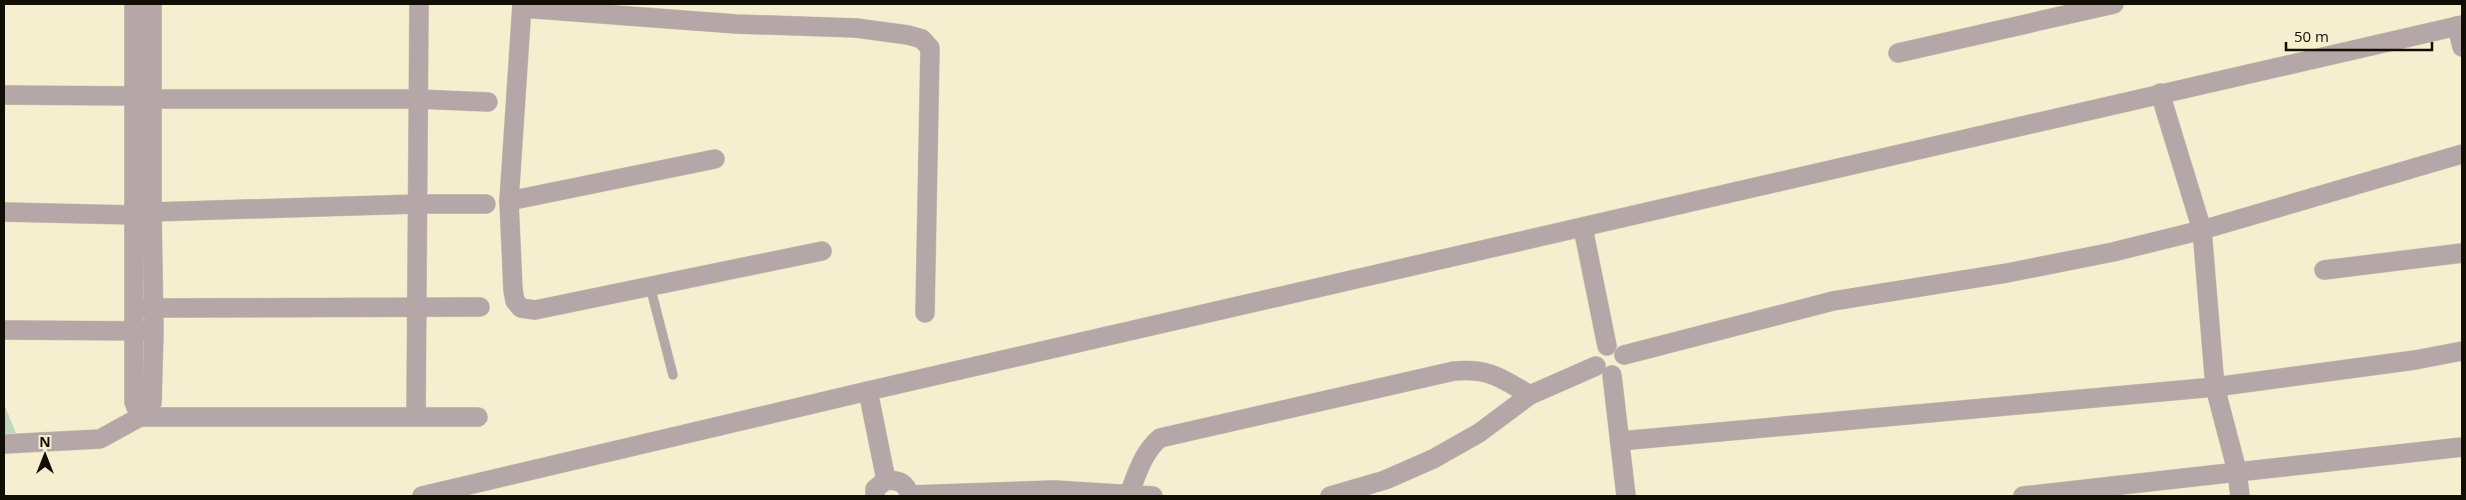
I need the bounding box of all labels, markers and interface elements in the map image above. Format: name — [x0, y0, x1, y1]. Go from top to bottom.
scale bar — [2286, 20, 2432, 52]
text: 50 m — [2294, 26, 2329, 46]
north arrow — [20, 430, 70, 480]
text: N — [39, 432, 51, 451]

